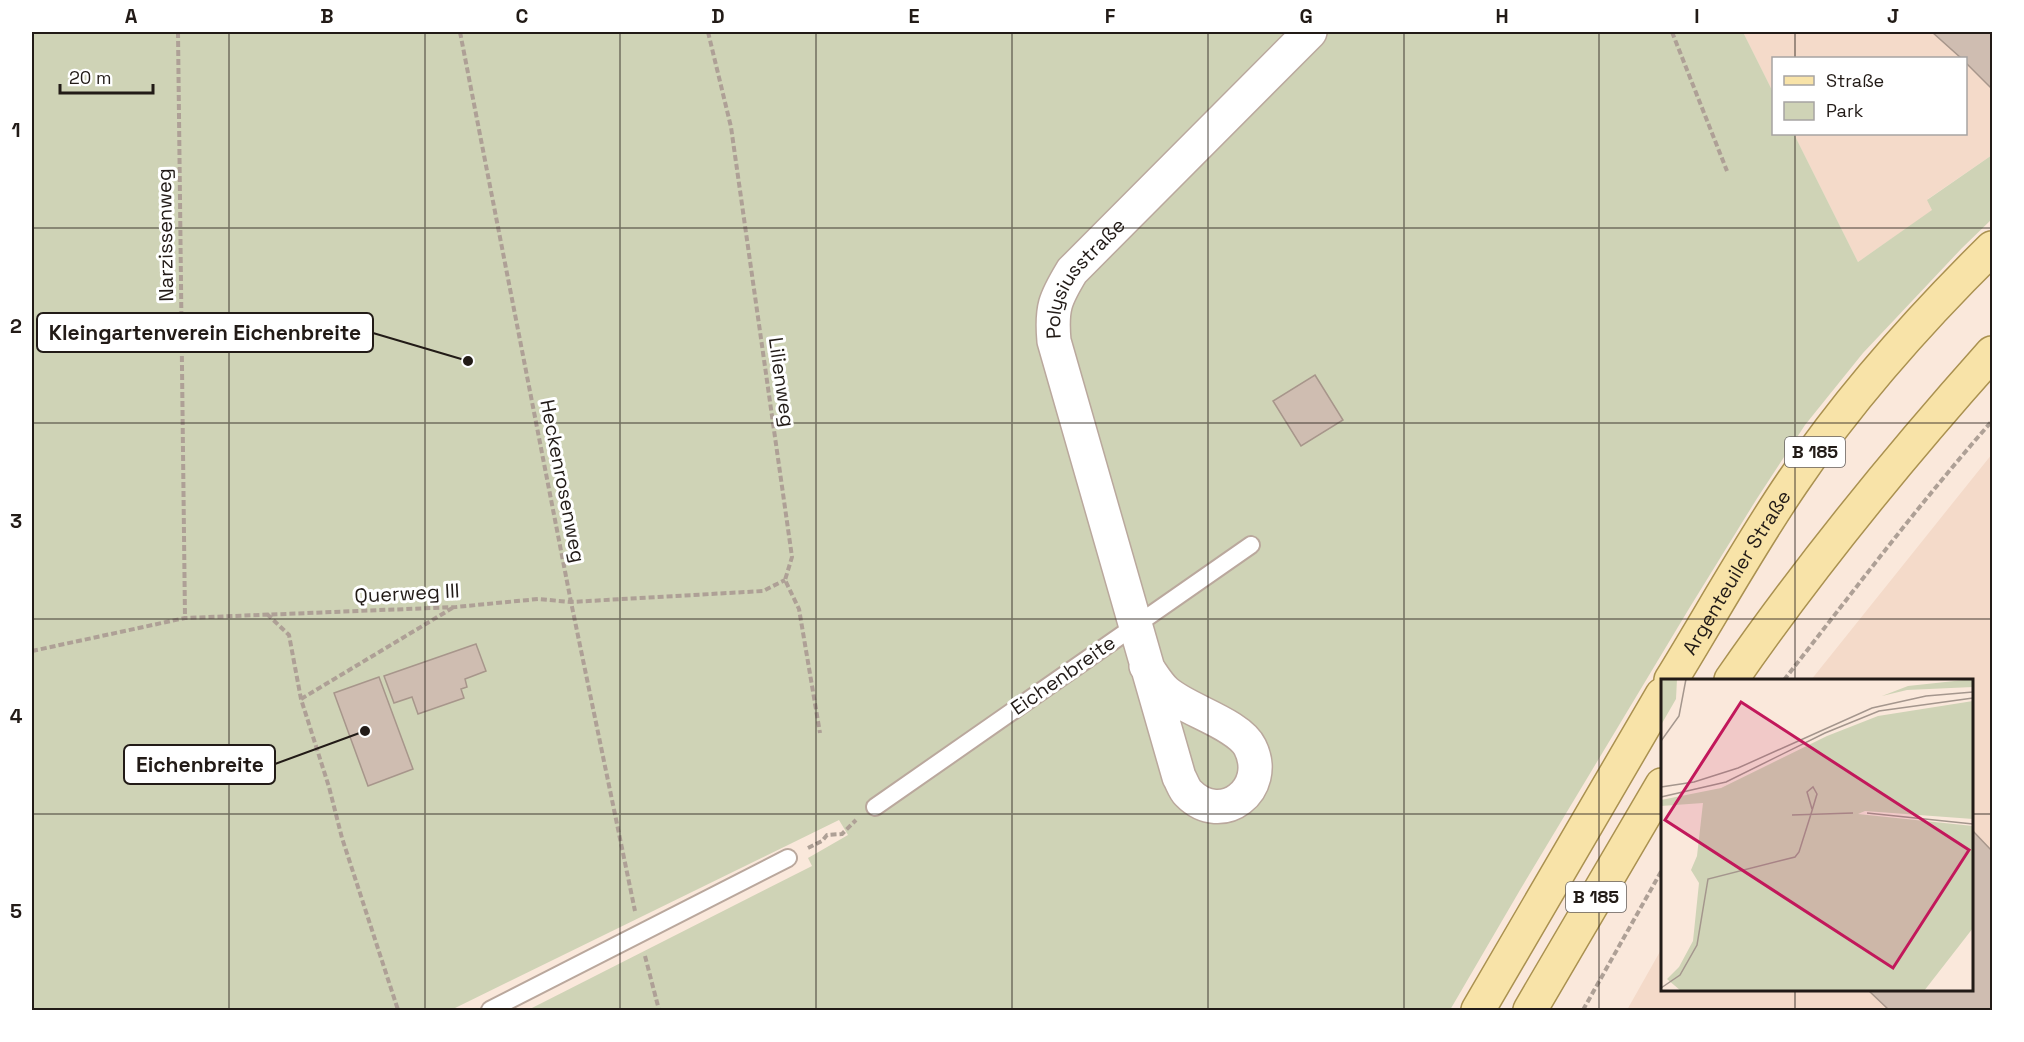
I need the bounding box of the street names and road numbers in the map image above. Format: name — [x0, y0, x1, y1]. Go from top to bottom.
street label: Narzissenweg — [151, 168, 179, 302]
street label: Polysiusstraße — [1040, 212, 1131, 340]
street label: Lilienweg — [763, 336, 801, 428]
street label: Heckenrosenweg — [534, 397, 592, 565]
road number: B 185 — [1785, 437, 1845, 467]
street label: Argenteuiler Straße — [1676, 485, 1797, 660]
street label: Querweg III — [354, 577, 460, 609]
street label: Eichenbreite — [1006, 629, 1120, 721]
road number: B 185 — [1566, 882, 1626, 912]

